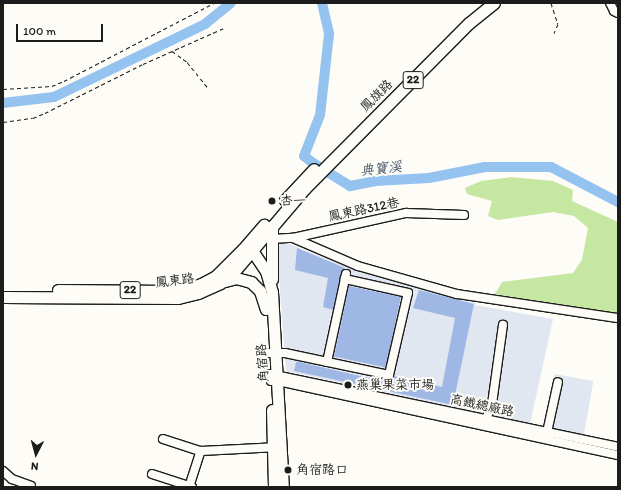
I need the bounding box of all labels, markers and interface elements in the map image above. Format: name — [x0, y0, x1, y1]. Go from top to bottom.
scale bar — [18, 16, 105, 42]
text: 100 m — [23, 24, 56, 38]
road number: 22 — [402, 70, 424, 90]
street label: 鳳旗路 — [358, 77, 396, 115]
water label: 典寶溪 — [359, 158, 403, 180]
place label: 杏一 — [280, 193, 306, 209]
street label: 鳳東路312巷 — [327, 195, 401, 225]
marker: 杏一 — [267, 196, 277, 206]
street label: 鳳東路 — [155, 271, 195, 291]
road number: 22 — [119, 280, 141, 300]
street label: 角宿路 — [254, 343, 272, 383]
place label: 燕巢果菜市場 — [356, 377, 434, 393]
marker: 燕巢果菜市場 — [343, 380, 353, 390]
street label: 高鐵總廠路 — [449, 392, 515, 420]
north arrow — [16, 434, 56, 474]
text: N — [30, 460, 39, 473]
place label: 角宿路口 — [296, 462, 348, 478]
marker: 角宿路口 — [283, 465, 293, 475]

